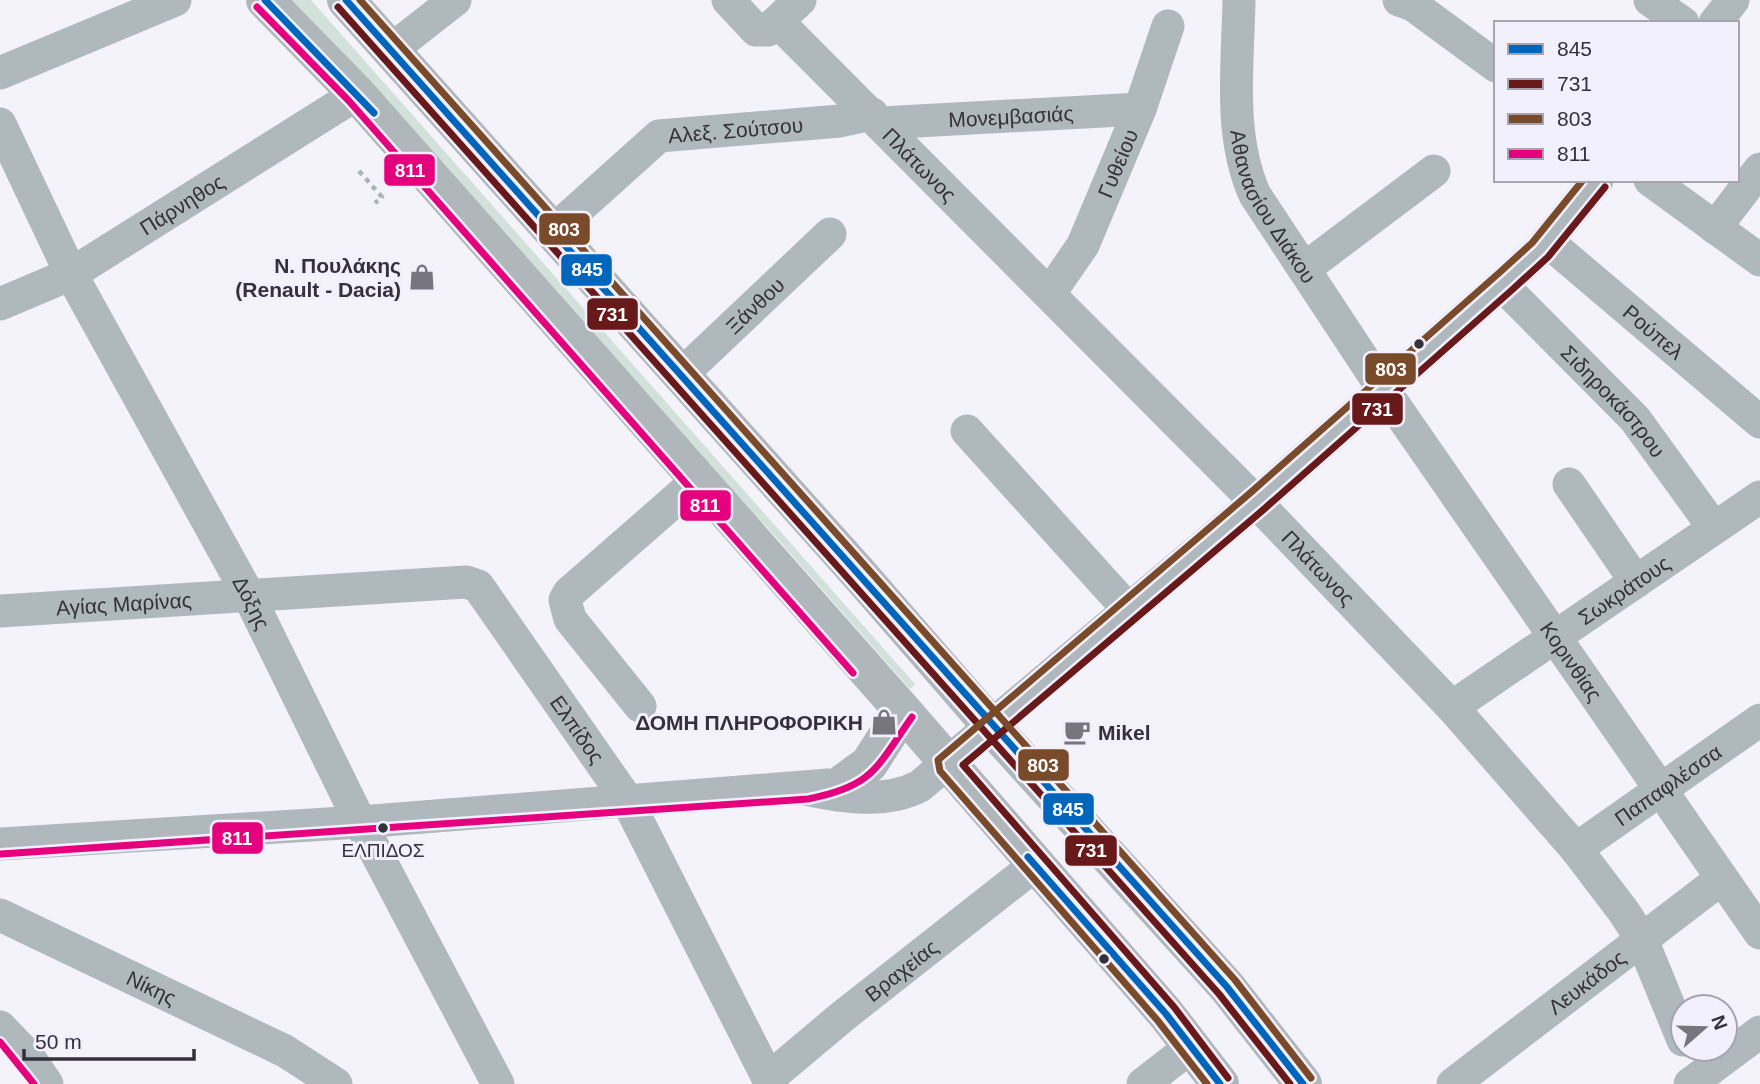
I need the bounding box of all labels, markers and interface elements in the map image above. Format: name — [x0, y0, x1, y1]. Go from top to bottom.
legend — [1494, 21, 1739, 182]
text: 845 — [1557, 37, 1592, 60]
text: 731 — [1557, 72, 1592, 95]
street label: Μονεμβασιάς — [948, 101, 1074, 131]
text: 803 — [1557, 107, 1592, 130]
street label: Αλεξ. Σούτσου — [667, 113, 804, 147]
street label: Πλάτωνος — [878, 123, 961, 206]
street label: Γυθείου — [1093, 126, 1142, 201]
street label: Αθανασίου Διάκου — [1227, 128, 1321, 287]
text: 811 — [1557, 142, 1590, 165]
line badge: 811 — [383, 153, 436, 187]
text: 811 — [395, 160, 426, 181]
street label: Πάρνηθος — [135, 169, 228, 239]
line badge: 803 — [538, 212, 591, 246]
text: 803 — [548, 219, 580, 240]
line badge: 845 — [560, 253, 613, 287]
place label: Ν. Πουλάκης (Renault - Dacia) — [235, 254, 401, 301]
text: 845 — [571, 259, 603, 280]
shop icon: Ν. Πουλάκης (Renault - Dacia) — [407, 262, 437, 292]
street label: Ξάνθου — [721, 272, 789, 338]
line badge: 731 — [586, 297, 639, 331]
street label: Ρούπελ — [1619, 300, 1689, 364]
text: 731 — [596, 304, 628, 325]
unlabelled marker — [1412, 337, 1426, 351]
street label: Σιδηροκάστρου — [1557, 340, 1670, 461]
line badge: 803 — [1364, 352, 1417, 386]
text: 803 — [1375, 359, 1407, 380]
line badge: 731 — [1351, 392, 1404, 426]
text: 731 — [1361, 399, 1393, 420]
line badge: 811 — [679, 489, 732, 522]
text: 811 — [690, 495, 721, 516]
street label: Πλάτωνος — [1278, 525, 1359, 609]
street label: Σωκράτους — [1574, 551, 1674, 629]
street label: Δόξης — [229, 572, 275, 633]
street label: Αγίας Μαρίνας — [55, 588, 192, 619]
street label: Κορινθίας — [1536, 617, 1607, 705]
street label: Ελπίδος — [546, 691, 609, 767]
shop icon: ΔΟΜΗ ΠΛΗΡΟΦΟΡΙΚΗ — [869, 707, 899, 737]
place label: ΔΟΜΗ ΠΛΗΡΟΦΟΡΙΚΗ — [635, 711, 863, 734]
cafe icon: Mikel — [1062, 717, 1092, 747]
place label: Mikel — [1098, 721, 1151, 744]
street label: Παπαφλέσσα — [1610, 739, 1725, 830]
line badge: 803 — [1017, 748, 1070, 782]
text: 803 — [1027, 755, 1059, 776]
line badge: 845 — [1042, 792, 1095, 826]
text: 845 — [1052, 799, 1084, 820]
line badge: 811 — [211, 821, 264, 855]
marker: ΕΛΠΙΔΟΣ — [376, 821, 390, 835]
text: 811 — [222, 828, 253, 849]
line badge: 731 — [1064, 834, 1118, 867]
place label: ΕΛΠΙΔΟΣ — [341, 840, 425, 861]
text: 731 — [1075, 840, 1107, 861]
street label: Βραχείας — [861, 935, 942, 1006]
street label: Λευκάδος — [1543, 945, 1629, 1019]
unlabelled marker — [1097, 952, 1111, 966]
street label: Νίκης — [123, 966, 180, 1009]
north arrow — [1669, 993, 1739, 1063]
text: N — [1707, 1012, 1732, 1032]
scale bar — [24, 1018, 194, 1062]
text: 50 m — [35, 1030, 82, 1053]

